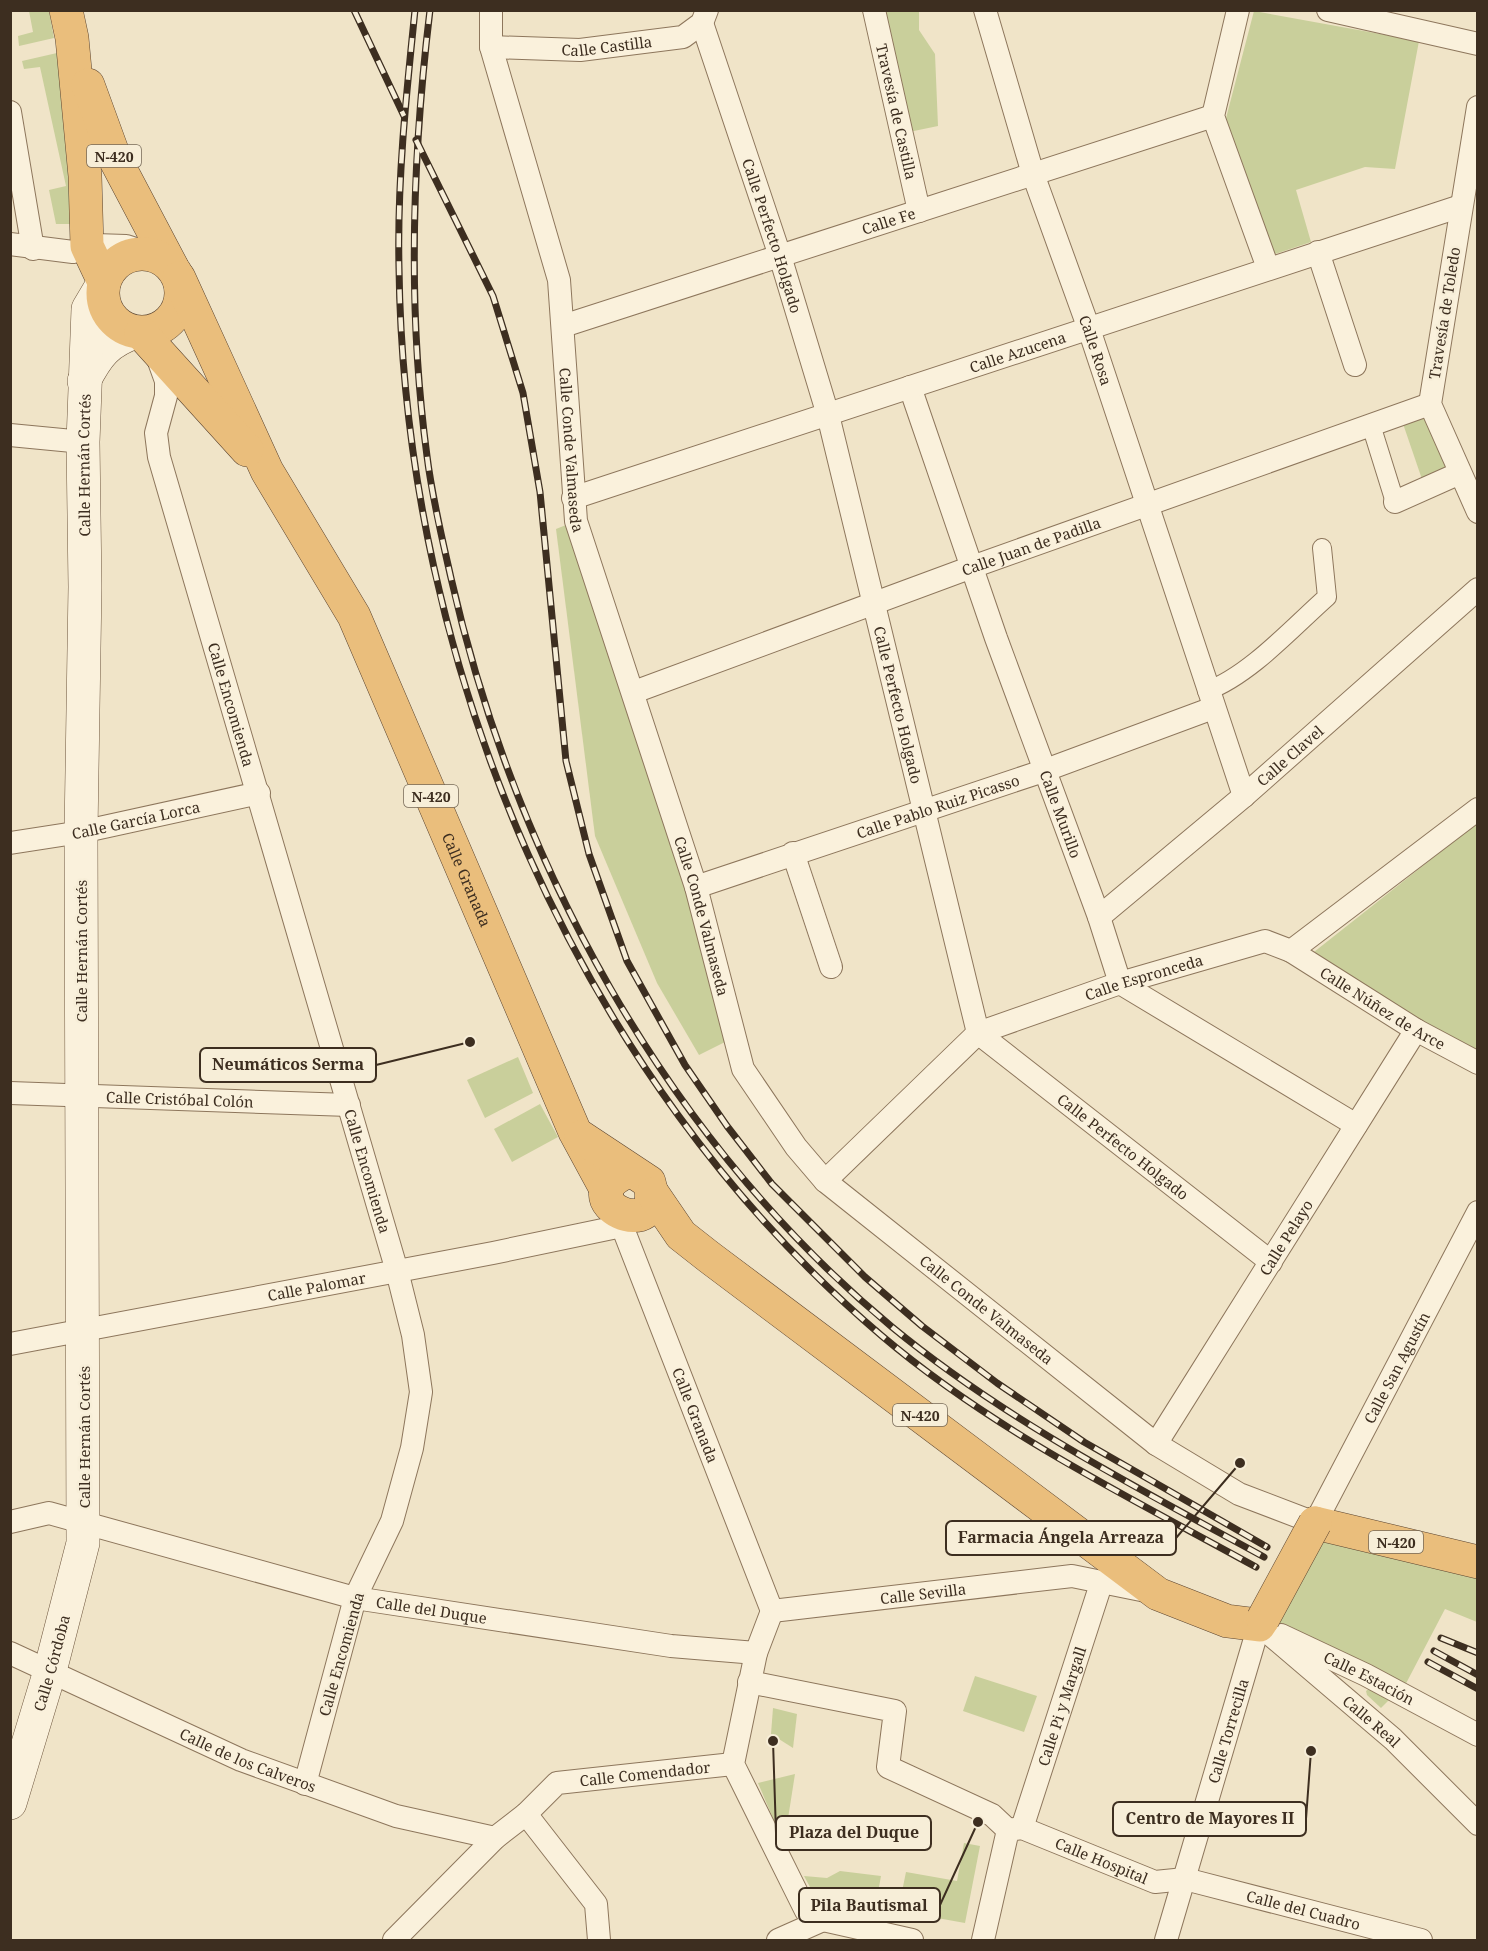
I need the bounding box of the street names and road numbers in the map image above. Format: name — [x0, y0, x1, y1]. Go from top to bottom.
street label: Calle Castilla — [561, 31, 653, 60]
street label: Travesía de Castilla — [872, 42, 922, 181]
road number: N-420 — [87, 145, 141, 167]
street label: Calle Perfecto Holgado — [738, 156, 807, 315]
street label: Calle Fe — [859, 203, 918, 239]
street label: Travesía de Toledo — [1424, 245, 1464, 381]
street label: Calle Rosa — [1075, 312, 1117, 388]
street label: Calle Azucena — [967, 327, 1068, 377]
street label: Calle Conde Valmaseda — [555, 367, 589, 535]
street label: Calle Hernán Cortés — [73, 393, 95, 537]
street label: Calle Juan de Padilla — [959, 512, 1103, 580]
street label: Calle Perfecto Holgado — [870, 624, 927, 786]
street label: Calle Encomienda — [204, 640, 259, 769]
street label: Calle Clavel — [1252, 720, 1328, 790]
street label: Calle Murillo — [1036, 767, 1086, 861]
street label: Calle Pablo Ruiz Picasso — [854, 770, 1022, 843]
road number: N-420 — [404, 785, 458, 807]
street label: Calle García Lorca — [70, 796, 202, 843]
street label: Calle Granada — [438, 829, 496, 930]
street label: Calle Conde Valmaseda — [670, 833, 734, 998]
street label: Calle Hernán Cortés — [71, 879, 91, 1022]
street label: Calle Espronceda — [1082, 949, 1205, 1005]
street label: Calle Núñez de Arce — [1316, 962, 1449, 1054]
street label: Calle Cristóbal Colón — [106, 1086, 254, 1112]
street label: Calle Perfecto Holgado — [1053, 1089, 1193, 1204]
street label: Calle Encomienda — [340, 1107, 395, 1235]
street label: Calle Pelayo — [1254, 1196, 1317, 1279]
street label: Calle Conde Valmaseda — [916, 1250, 1058, 1369]
street label: Calle Palomar — [266, 1267, 367, 1305]
street label: Calle San Agustín — [1359, 1308, 1434, 1427]
street label: Calle Hernán Cortés — [74, 1365, 94, 1508]
street label: Calle Granada — [668, 1365, 723, 1466]
road number: N-420 — [893, 1404, 947, 1426]
road number: N-420 — [1369, 1531, 1423, 1553]
street label: Calle Sevilla — [879, 1578, 967, 1608]
street label: Calle Encomienda — [314, 1590, 368, 1718]
street label: Calle del Duque — [375, 1591, 488, 1628]
street label: Calle Córdoba — [28, 1613, 74, 1714]
street label: Calle Pi y Margall — [1033, 1644, 1090, 1769]
street label: Calle Estación — [1320, 1647, 1418, 1709]
street label: Calle Torrecilla — [1203, 1676, 1253, 1786]
street label: Calle Real — [1339, 1691, 1405, 1751]
street label: Calle de los Calveros — [177, 1723, 319, 1796]
street label: Calle Comendador — [579, 1757, 711, 1791]
street label: Calle Hospital — [1052, 1833, 1152, 1888]
street label: Calle del Cuadro — [1244, 1885, 1363, 1934]

